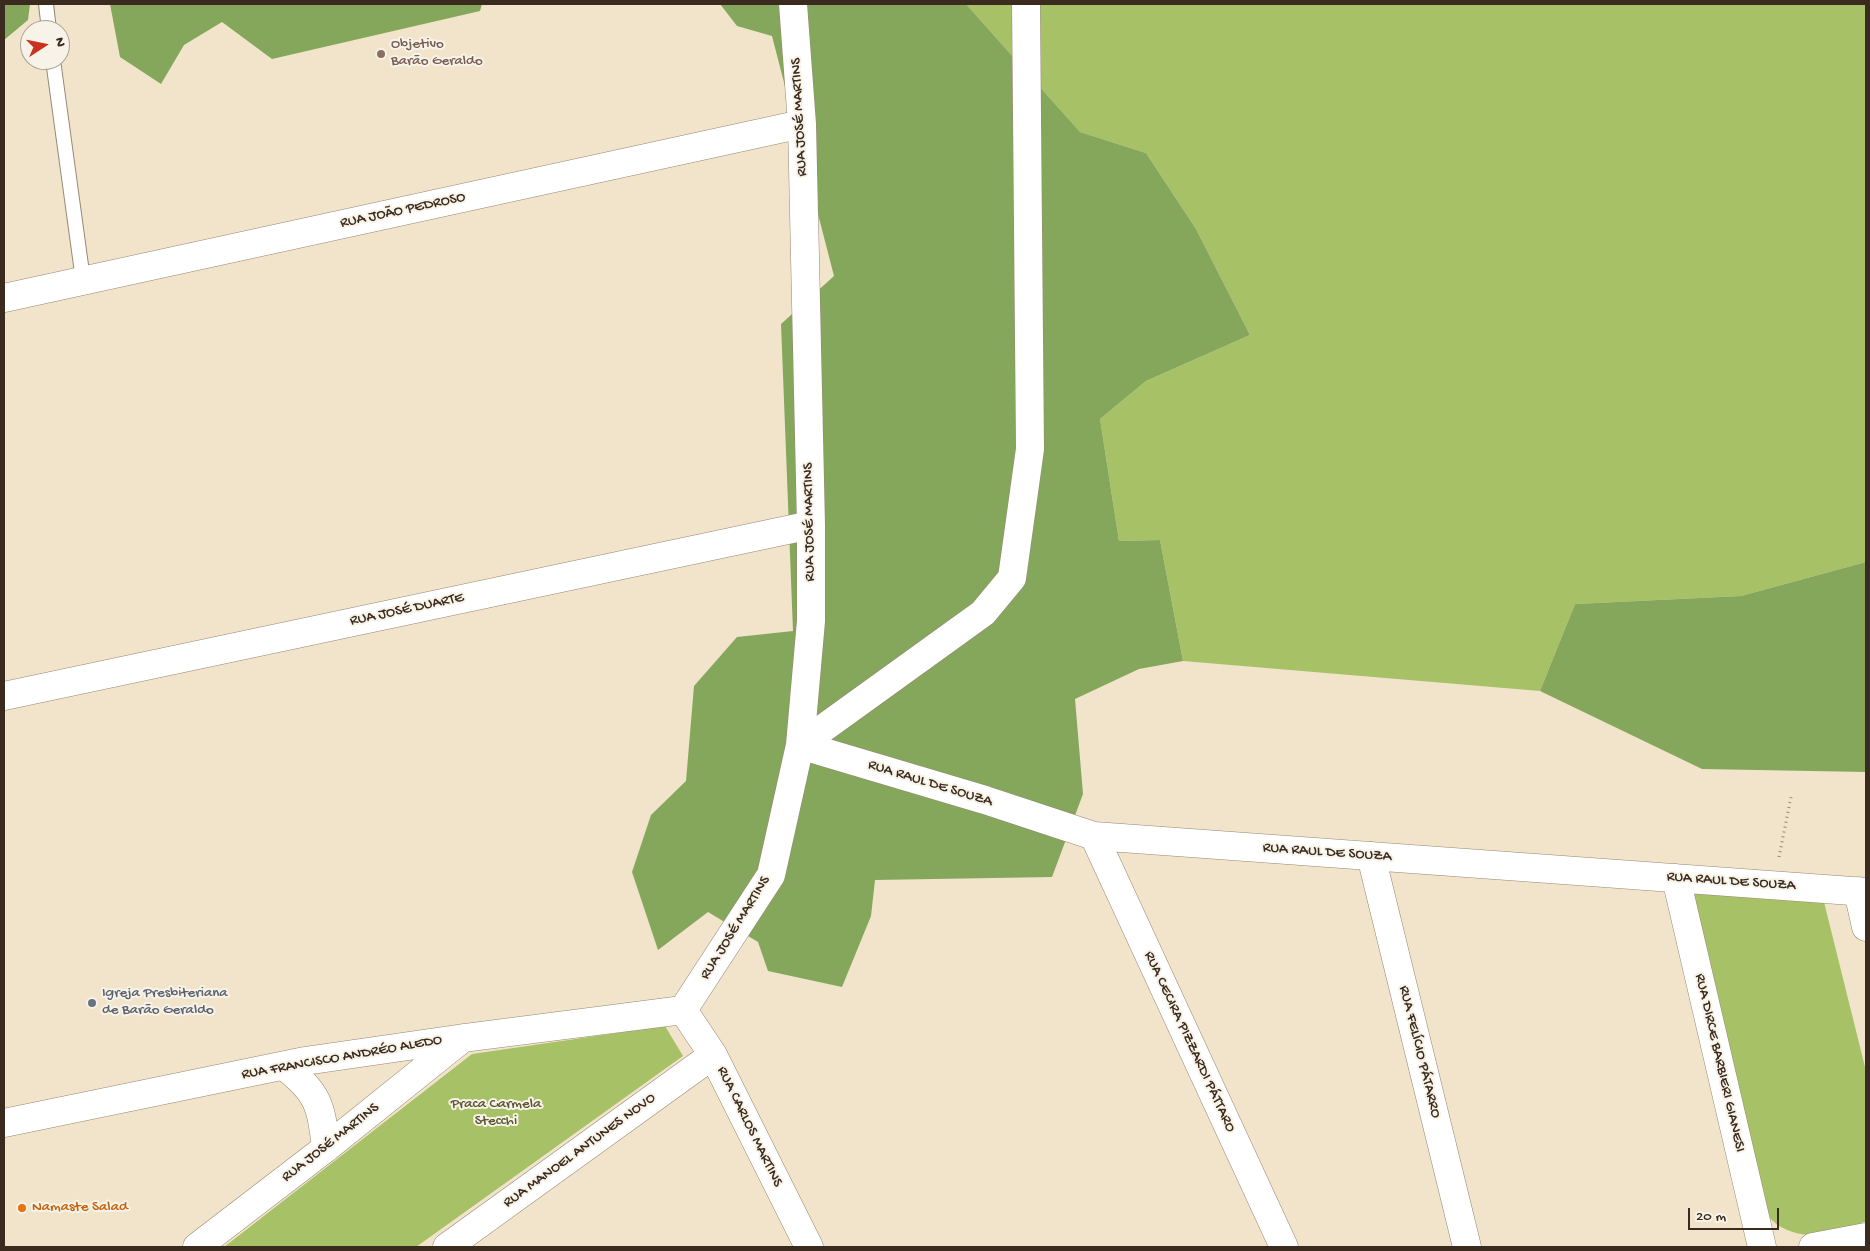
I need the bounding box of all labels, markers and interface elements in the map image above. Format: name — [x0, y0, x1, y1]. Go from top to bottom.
north arrow — [20, 20, 70, 70]
text: N — [50, 36, 68, 48]
place label: Objetivo Barão Geraldo — [391, 36, 483, 71]
marker: Objetivo Barão Geraldo — [375, 48, 387, 60]
street label: RUA JOSÉ MARTINS — [788, 57, 812, 177]
street label: RUA JOÃO PEDROSO — [339, 189, 467, 233]
street label: RUA JOSÉ MARTINS — [800, 462, 820, 582]
street label: RUA JOSÉ DUARTE — [348, 589, 466, 631]
street label: RUA RAUL DE SOUZA — [866, 757, 994, 811]
street label: RUA RAUL DE SOUZA — [1262, 840, 1392, 866]
street label: RUA RAUL DE SOUZA — [1666, 869, 1796, 895]
street label: RUA JOSÉ MARTINS — [697, 873, 775, 983]
street label: RUA CECIRA PIZZARDI PÁTTARO — [1139, 949, 1239, 1135]
street label: RUA DIRCE BARBIERI GIANESI — [1690, 972, 1748, 1154]
street label: RUA FELÍCIO PÁTARRO — [1394, 984, 1444, 1120]
place label: Igreja Presbiteriana de Barão Geraldo — [102, 985, 228, 1020]
marker: Igreja Presbiteriana de Barão Geraldo — [86, 997, 98, 1009]
street label: RUA FRANCISCO ANDRÉO ALEDO — [240, 1031, 444, 1085]
street label: RUA CARLOS MARTINS — [712, 1064, 786, 1190]
street label: RUA MANOEL ANTUNES NOVO — [500, 1090, 660, 1212]
park label: Praca Carmela Stecchi — [451, 1096, 541, 1131]
street label: RUA JOSÉ MARTINS — [279, 1099, 383, 1187]
scale bar — [1690, 1198, 1781, 1230]
place label: Namaste Salad — [32, 1199, 128, 1217]
marker: Namaste Salad — [16, 1202, 28, 1214]
text: 20 m — [1696, 1208, 1726, 1226]

